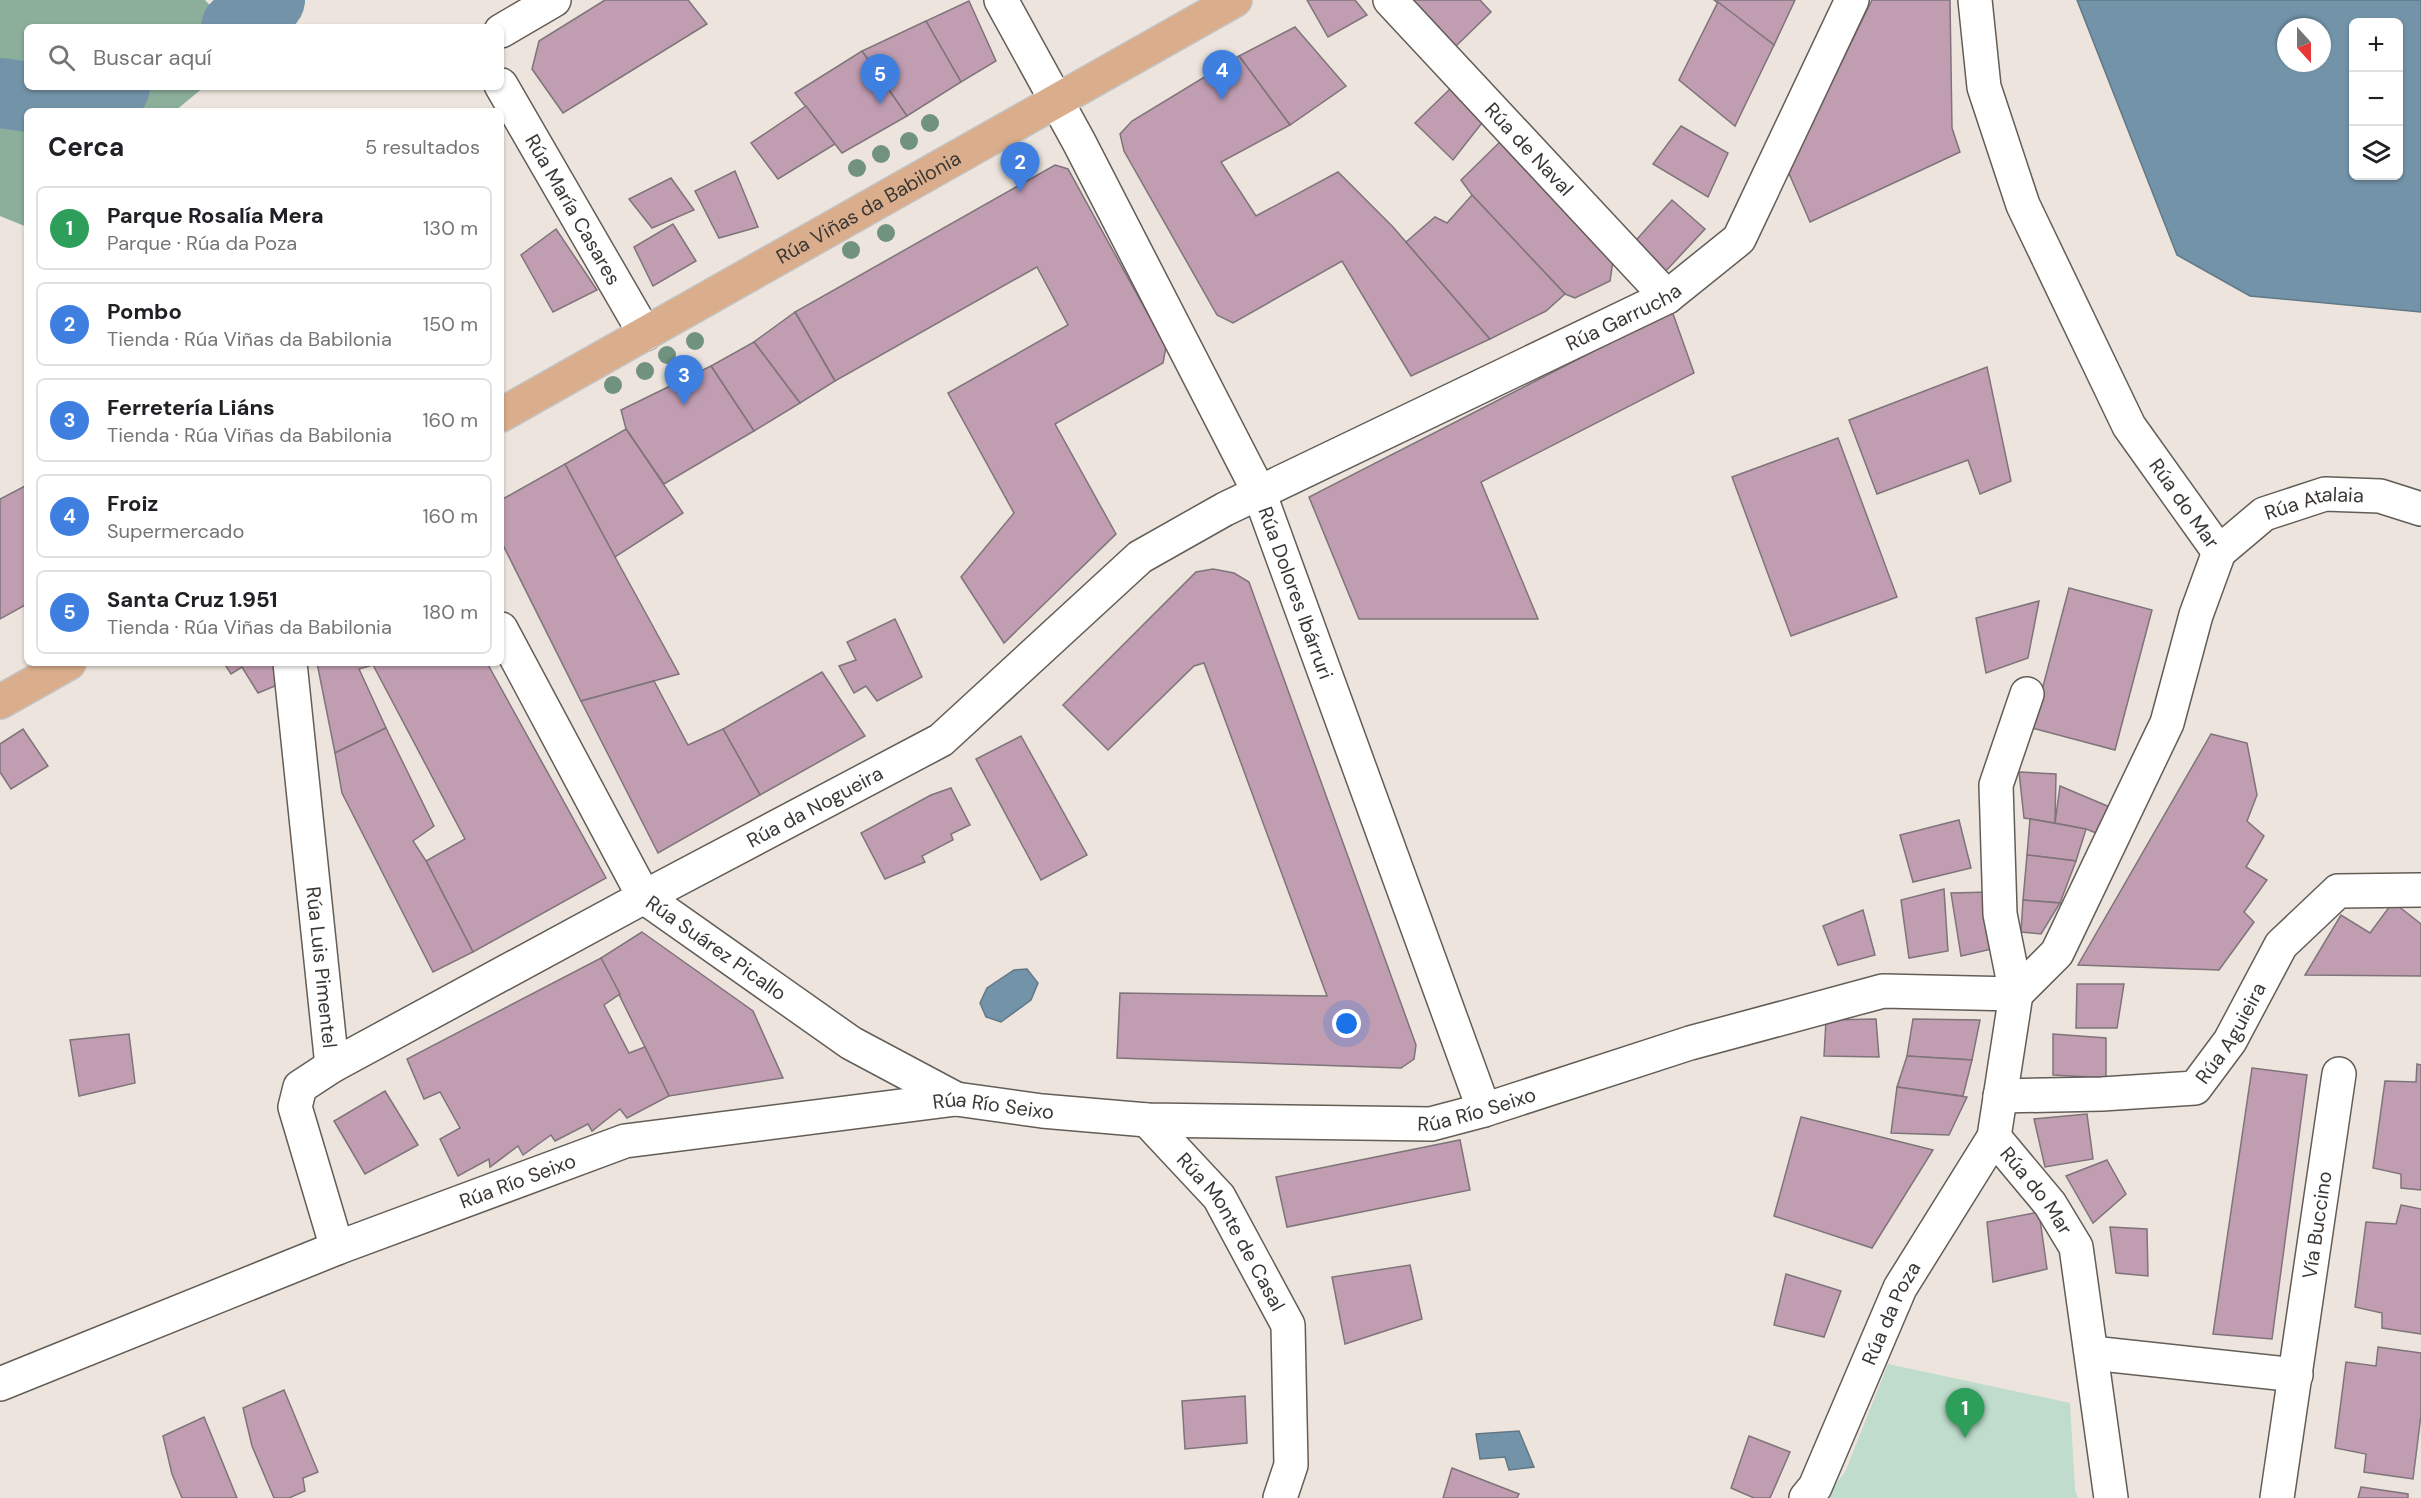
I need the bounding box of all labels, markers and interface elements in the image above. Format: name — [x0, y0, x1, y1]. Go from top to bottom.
north arrow — [2277, 18, 2331, 72]
map controls — [2349, 18, 2403, 180]
button: + — [2349, 18, 2403, 72]
search box — [24, 24, 504, 90]
icon: search — [45, 41, 78, 74]
text: Buscar aquí — [93, 43, 212, 72]
pin: 4 — [1202, 51, 1242, 100]
pin: 5 — [860, 54, 900, 104]
button: − — [2349, 72, 2403, 126]
street label: Rúa de Naval — [1479, 97, 1579, 201]
button: layers — [2349, 126, 2403, 180]
text: Cerca — [48, 130, 124, 164]
street label: Rúa María Casares — [519, 130, 627, 290]
text: 5 resultados — [365, 134, 480, 160]
pin: 2 — [1000, 142, 1040, 192]
street label: Rúa Viñas da Babilonia — [771, 145, 965, 270]
text: Parque Rosalía Mera — [107, 201, 324, 230]
text: 1 — [66, 215, 73, 241]
text: 130 m — [423, 215, 478, 241]
text: Parque · Rúa da Poza — [107, 230, 297, 256]
street label: Rúa Garrucha — [1561, 278, 1687, 357]
text: Pombo — [107, 297, 182, 326]
text: 2 — [64, 311, 75, 337]
text: 150 m — [423, 311, 478, 337]
text: Tienda · Rúa Viñas da Babilonia — [107, 326, 392, 352]
pin: 3 — [664, 356, 704, 405]
text: Ferretería Liáns — [107, 393, 275, 422]
text: 3 — [63, 407, 76, 433]
text: 160 m — [422, 407, 478, 433]
text: Tienda · Rúa Viñas da Babilonia — [107, 422, 392, 448]
street label: Rúa do Mar — [2143, 453, 2225, 553]
street label: Rúa Atalaia — [2261, 481, 2364, 526]
text: Froiz — [107, 489, 158, 518]
text: 4 — [63, 503, 76, 529]
text: 160 m — [422, 503, 478, 529]
street label: Rúa Dolores Ibárruri — [1252, 503, 1339, 683]
text: Supermercado — [107, 518, 244, 544]
text: Santa Cruz 1.951 — [107, 585, 278, 614]
text: 5 — [63, 599, 76, 625]
text: 180 m — [423, 599, 478, 625]
text: Tienda · Rúa Viñas da Babilonia — [107, 614, 392, 640]
street label: Rúa da Nogueira — [742, 760, 887, 853]
street label: Rúa Luis Pimentel — [300, 885, 343, 1049]
street label: Rúa Suárez Picallo — [641, 889, 791, 1006]
street label: Rúa Aguieira — [2190, 978, 2272, 1089]
your location — [1332, 1009, 1361, 1038]
street label: Rúa Río Seixo — [1417, 1081, 1539, 1137]
street label: Rúa Río Seixo — [931, 1086, 1055, 1125]
street label: Rúa do Mar — [1994, 1141, 2078, 1239]
street label: Rúa Río Seixo — [456, 1147, 579, 1214]
street label: Rúa Monte de Casal — [1171, 1147, 1291, 1315]
street label: Vía Buccino — [2296, 1169, 2338, 1281]
street label: Rúa da Poza — [1856, 1256, 1926, 1369]
pin: 1 — [1946, 1388, 1984, 1438]

